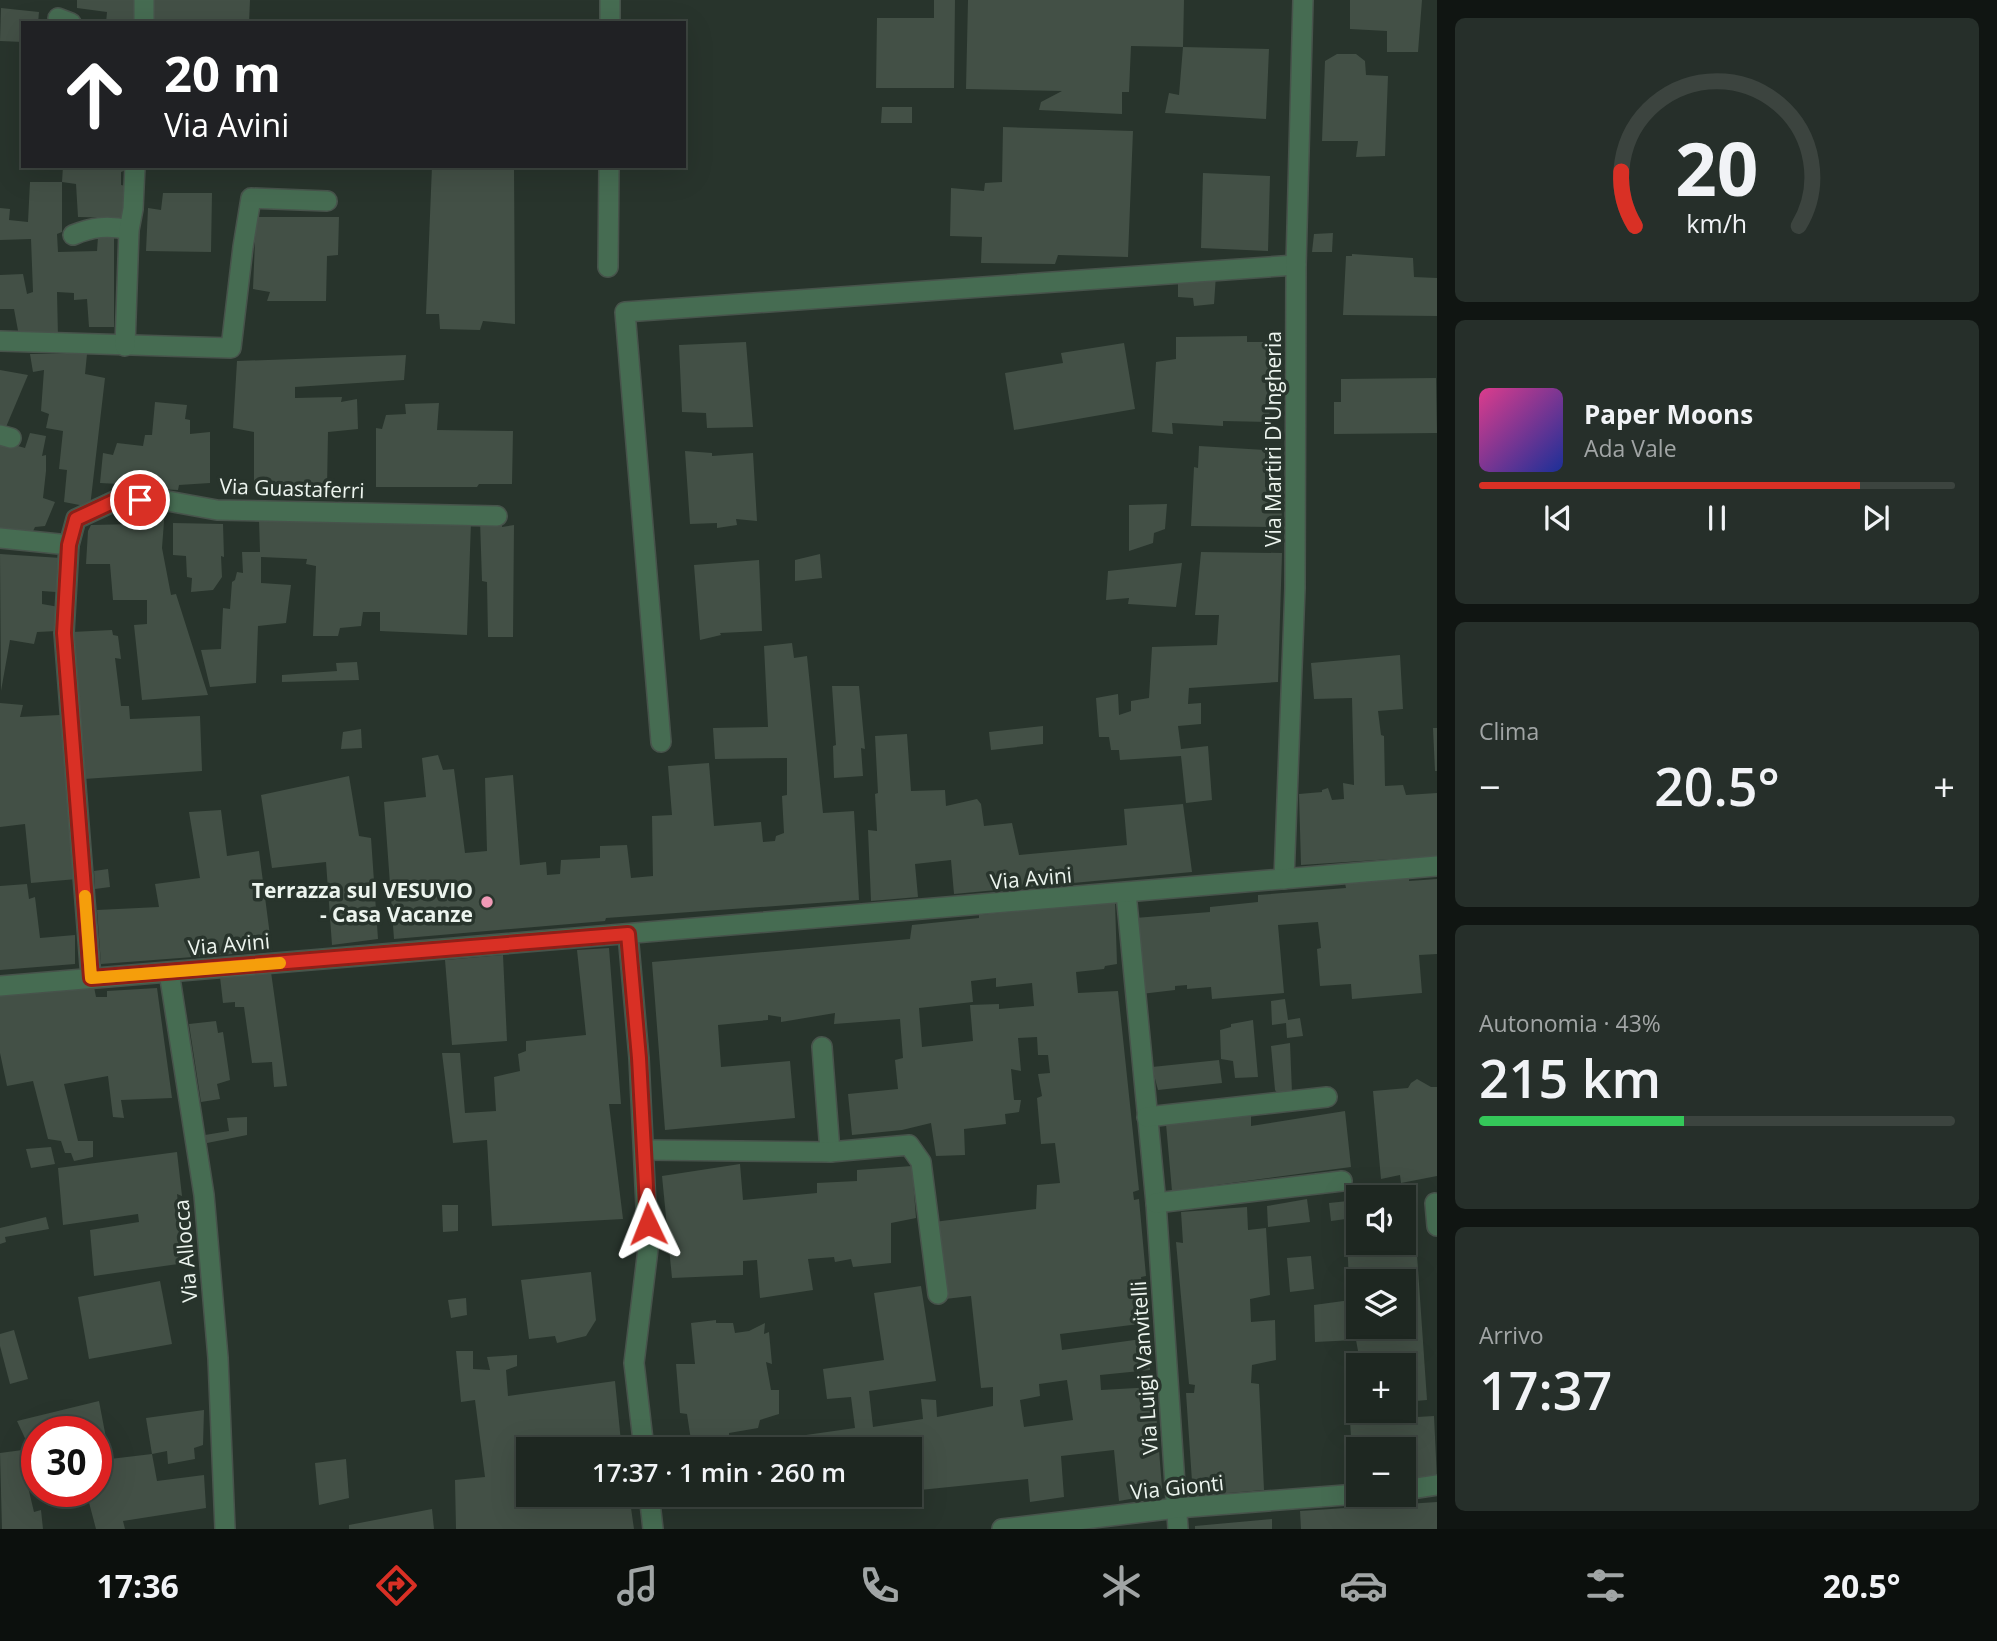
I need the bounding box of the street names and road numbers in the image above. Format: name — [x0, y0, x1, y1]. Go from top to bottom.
street label: Via Martiri D'Ungheria — [1259, 331, 1287, 547]
street label: Via Guastaferri — [219, 471, 365, 505]
street label: Via Avini — [989, 860, 1073, 896]
street label: Via Avini — [187, 926, 271, 962]
street label: Via Allocca — [167, 1198, 203, 1304]
street label: Via Luigi Vanvitelli — [1124, 1280, 1164, 1456]
street label: Via Gionti — [1129, 1468, 1225, 1506]

